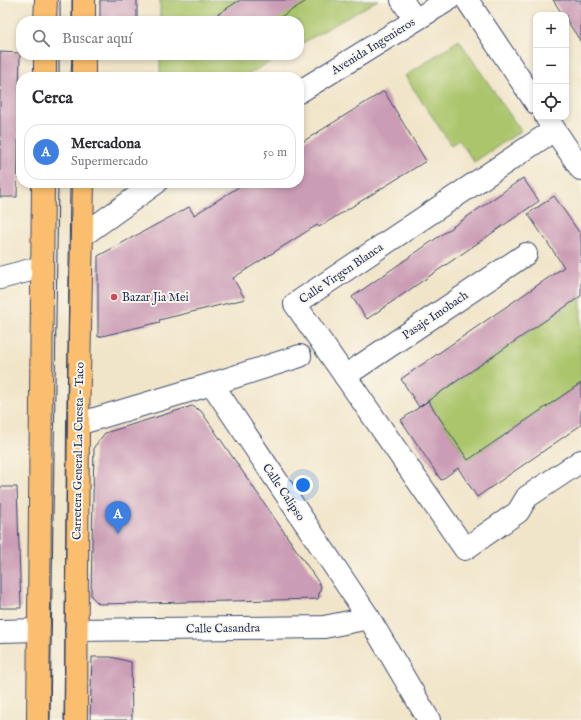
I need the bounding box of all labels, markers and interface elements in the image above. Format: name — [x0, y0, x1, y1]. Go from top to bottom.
map controls — [533, 12, 569, 120]
button: + — [533, 12, 569, 48]
street label: Avenida Ingenieros — [328, 15, 418, 79]
search box — [16, 16, 304, 60]
icon: search — [30, 27, 52, 49]
text: Buscar aquí — [62, 29, 132, 48]
button: − — [533, 48, 569, 84]
button: locate — [533, 84, 569, 120]
text: Cerca — [32, 88, 73, 109]
text: Mercadona — [71, 134, 141, 153]
text: A — [42, 144, 50, 161]
text: 50 m — [263, 144, 287, 161]
text: Supermercado — [71, 153, 148, 170]
street label: Calle Virgen Blanca — [296, 239, 387, 307]
street label: Pasaje Imobach — [399, 287, 472, 343]
place label: Bazar Jia Mei — [122, 290, 189, 306]
marker: Bazar Jia Mei — [109, 292, 119, 302]
street label: Carretera General La Cuesta - Taco — [69, 361, 88, 540]
street label: Calle Calipso — [258, 461, 309, 525]
your location — [293, 475, 313, 495]
pin: A — [105, 501, 131, 534]
street label: Calle Casandra — [186, 620, 261, 637]

